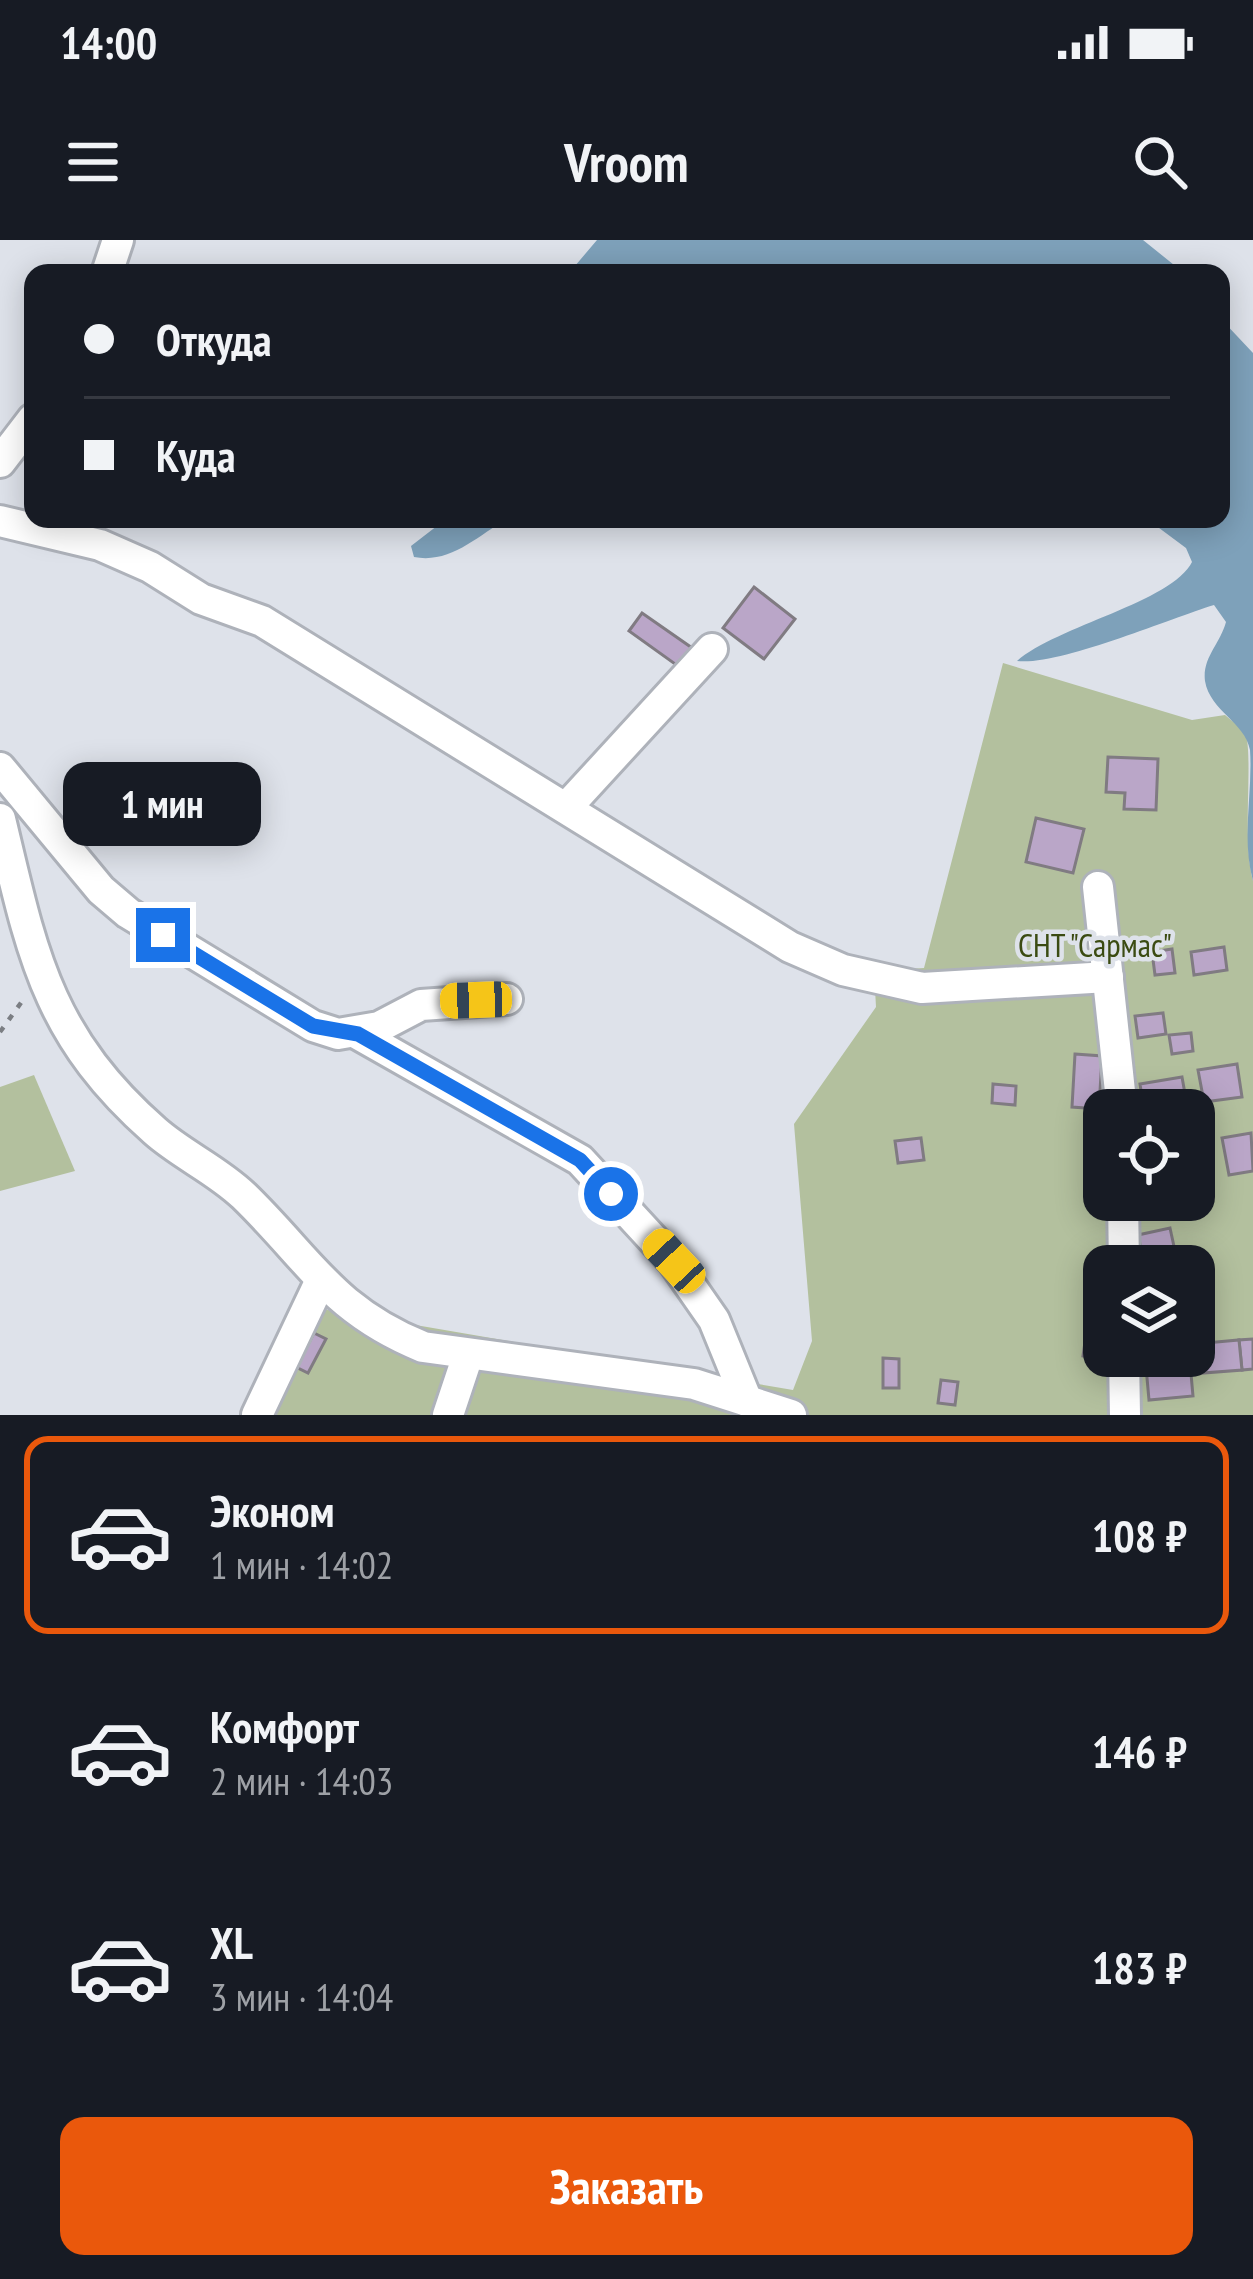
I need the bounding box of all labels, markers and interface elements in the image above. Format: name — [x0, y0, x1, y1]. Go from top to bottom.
text: 14:00 — [60, 13, 157, 71]
text: Vroom — [564, 127, 689, 197]
icon: menu — [60, 129, 126, 195]
icon: search — [1127, 129, 1193, 195]
text: Откуда — [156, 310, 272, 368]
text: Куда — [156, 426, 235, 484]
callout: 1 мин — [64, 761, 262, 845]
text: 1 мин — [120, 778, 204, 829]
route end — [136, 908, 190, 962]
park label: СНТ "Сармас" — [1018, 923, 1172, 966]
car — [439, 981, 513, 1019]
map controls — [1083, 1089, 1215, 1377]
button: locate — [1083, 1089, 1215, 1221]
route start — [584, 1167, 638, 1221]
car — [636, 1222, 712, 1300]
button: layers — [1083, 1245, 1215, 1377]
icon: car — [66, 1481, 174, 1589]
text: Эконом — [210, 1481, 334, 1539]
text: 108 ₽ — [1092, 1506, 1187, 1564]
text: 1 мин · 14:02 — [210, 1539, 393, 1590]
icon: car — [66, 1697, 174, 1805]
text: Комфорт — [210, 1697, 359, 1755]
text: 146 ₽ — [1092, 1722, 1187, 1780]
text: 2 мин · 14:03 — [210, 1755, 393, 1806]
icon: car — [66, 1913, 174, 2021]
text: XL — [210, 1913, 253, 1971]
text: 183 ₽ — [1092, 1938, 1187, 1996]
text: 3 мин · 14:04 — [210, 1971, 393, 2022]
button: Заказать — [60, 2117, 1193, 2255]

